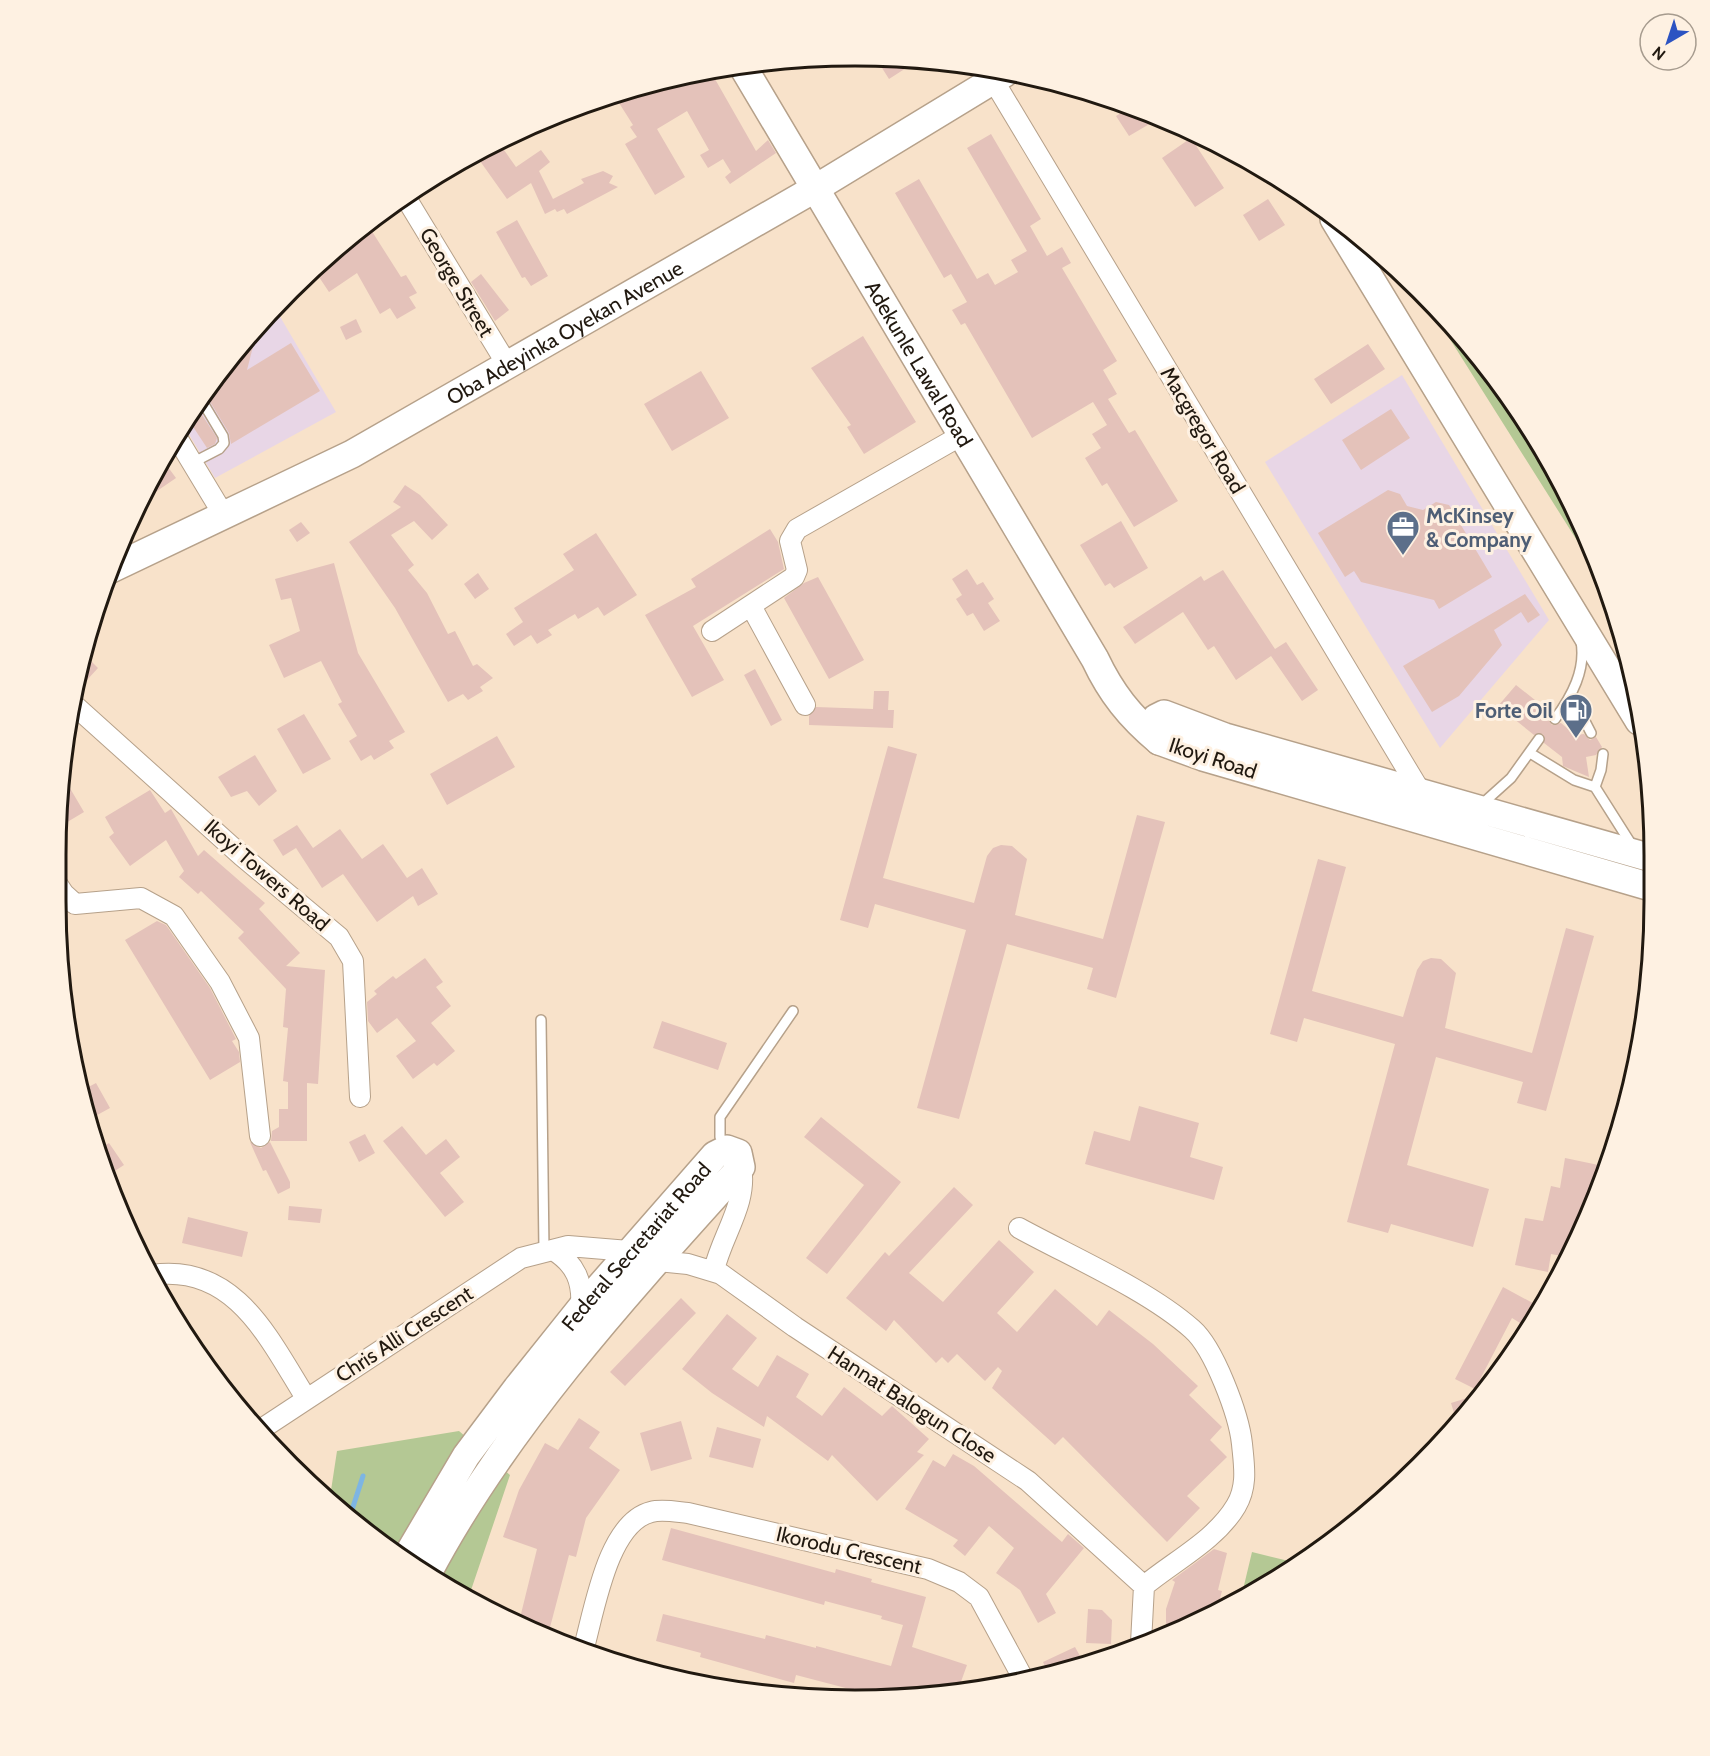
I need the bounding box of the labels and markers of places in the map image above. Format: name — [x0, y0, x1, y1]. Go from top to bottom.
place label: McKinsey & Company — [1426, 503, 1532, 552]
office icon: McKinsey & Company — [1385, 509, 1421, 556]
fuel station icon: Forte Oil — [1558, 692, 1594, 739]
place label: Forte Oil — [1475, 698, 1553, 723]

